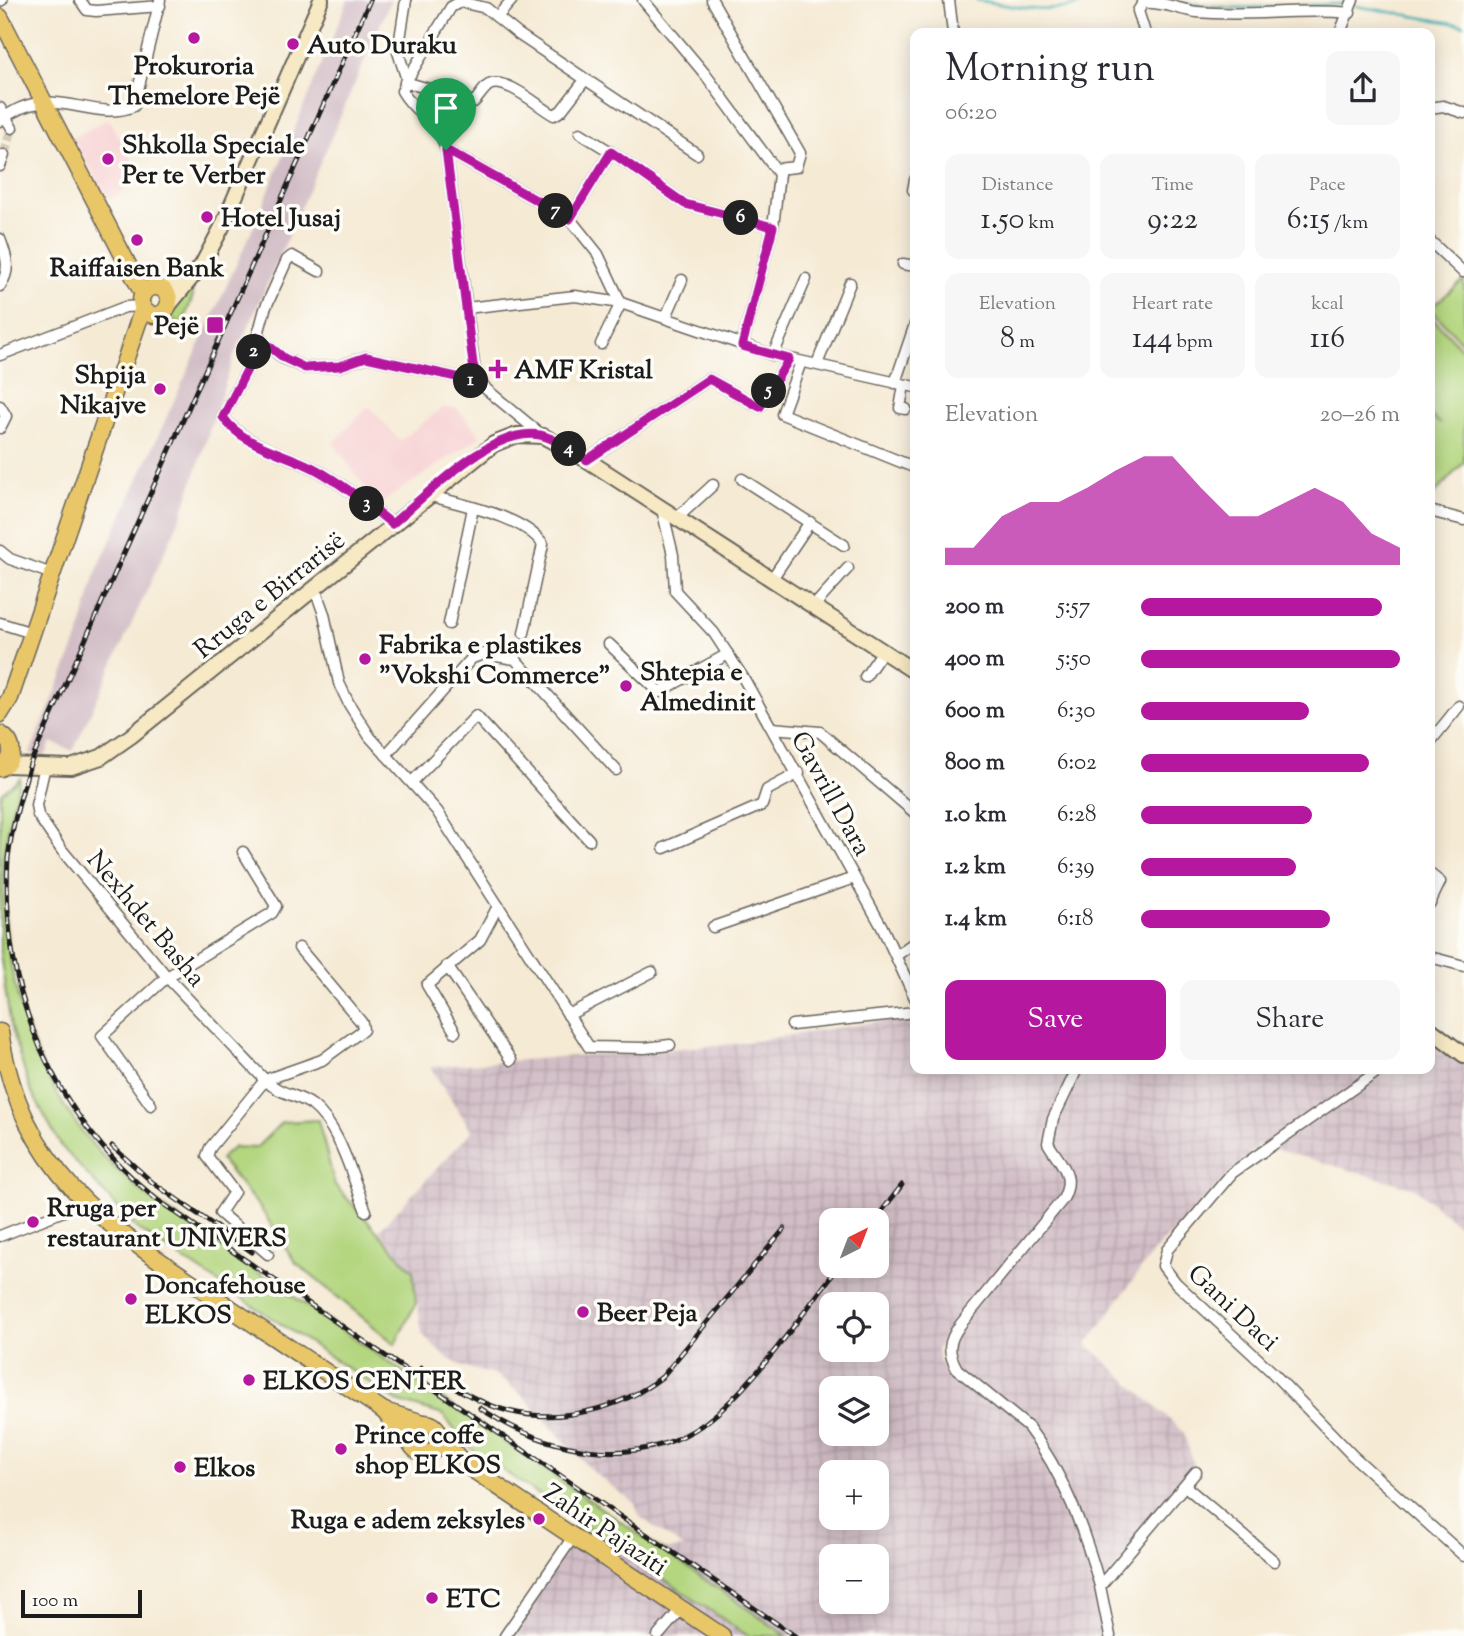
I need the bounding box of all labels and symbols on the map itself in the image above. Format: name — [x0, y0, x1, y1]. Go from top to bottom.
place label: Auto Duraku — [307, 28, 457, 65]
marker: Prokuroria Themelore Pejë — [186, 30, 202, 46]
marker: Auto Duraku — [285, 36, 301, 52]
place label: Prokuroria Themelore Pejë — [108, 49, 280, 116]
pin — [416, 78, 476, 150]
place label: Shkolla Speciale Per te Verber — [122, 128, 305, 195]
marker: Shkolla Speciale Per te Verber — [100, 151, 116, 167]
pin: 7 — [538, 194, 574, 228]
pin: 6 — [724, 200, 758, 235]
place label: Hotel Jusaj — [221, 201, 341, 238]
marker: Hotel Jusaj — [199, 209, 215, 225]
marker: Raiffaisen Bank — [129, 232, 145, 248]
place label: Raiffaisen Bank — [50, 251, 225, 288]
place label: Pejë — [154, 309, 199, 346]
marker: Pejë — [205, 315, 225, 335]
pin: 2 — [236, 334, 272, 370]
place label: AMF Kristal — [514, 353, 653, 390]
place label: Shpija Nikajve — [60, 358, 146, 425]
marker: AMF Kristal — [488, 359, 508, 379]
pin: 1 — [454, 364, 489, 398]
pin: 5 — [752, 374, 786, 408]
marker: Shpija Nikajve — [152, 381, 168, 397]
pin: 4 — [552, 432, 586, 466]
pin: 3 — [350, 486, 384, 522]
street label: Rruga e Birrarisë — [187, 523, 354, 669]
place label: Fabrika e plastikes "Vokshi Commerce" — [379, 628, 611, 695]
marker: Fabrika e plastikes "Vokshi Commerce" — [357, 651, 373, 667]
place label: Shtepia e Almedinit — [640, 655, 755, 722]
marker: Shtepia e Almedinit — [618, 678, 634, 694]
street label: Gavrill Dara — [780, 725, 879, 863]
street label: Nexhdet Basha — [77, 843, 213, 996]
place label: Rruga per restaurant UNIVERS — [47, 1191, 287, 1258]
north arrow — [819, 1208, 889, 1278]
marker: Rruga per restaurant UNIVERS — [25, 1214, 41, 1230]
street label: Gani Daci — [1178, 1257, 1286, 1361]
place label: Doncafehouse ELKOS — [145, 1268, 306, 1335]
marker: Doncafehouse ELKOS — [123, 1291, 139, 1307]
place label: Beer Peja — [597, 1296, 698, 1333]
marker: Beer Peja — [575, 1304, 591, 1320]
place label: ELKOS CENTER — [263, 1364, 466, 1401]
marker: ELKOS CENTER — [241, 1372, 257, 1388]
place label: Prince coffe shop ELKOS — [355, 1418, 501, 1485]
marker: Prince coffe shop ELKOS — [333, 1441, 349, 1457]
place label: Elkos — [194, 1451, 255, 1488]
marker: Elkos — [172, 1459, 188, 1475]
street label: Zahir Pajaziti — [535, 1476, 674, 1586]
place label: Ruga e adem zeksyles — [291, 1503, 525, 1540]
marker: Ruga e adem zeksyles — [531, 1511, 547, 1527]
place label: ETC — [446, 1582, 501, 1619]
scale bar — [21, 1587, 142, 1619]
marker: ETC — [424, 1590, 440, 1606]

